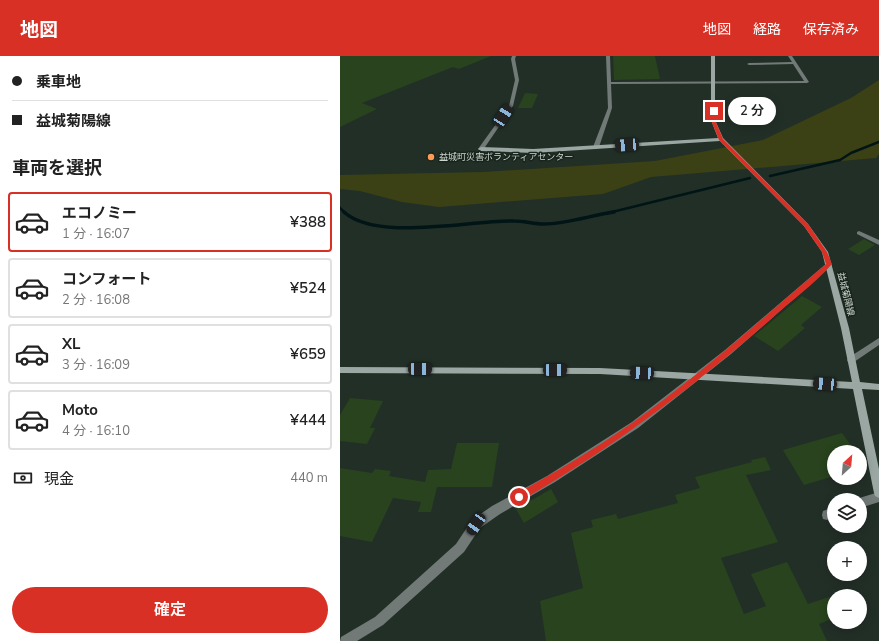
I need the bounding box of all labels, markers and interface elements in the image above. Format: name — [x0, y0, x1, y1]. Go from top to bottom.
text: 地図 — [20, 17, 58, 43]
text: 地図 — [703, 20, 731, 39]
text: 経路 — [753, 20, 781, 39]
text: 保存済み — [803, 20, 859, 39]
text: 乗車地 — [36, 72, 81, 92]
callout: 2 分 — [728, 97, 776, 125]
route end — [705, 102, 723, 120]
text: 2 分 — [740, 102, 764, 120]
car — [491, 103, 515, 129]
text: 益城菊陽線 — [36, 111, 111, 131]
car — [615, 138, 639, 152]
place label: 益城町災害ボランティアセンター — [439, 151, 573, 163]
marker: 益城町災害ボランティアセンター — [426, 152, 436, 162]
text: 車両を選択 — [12, 156, 102, 180]
text: エコノミー — [62, 203, 137, 223]
icon: car — [14, 204, 50, 240]
text: ¥388 — [290, 212, 326, 232]
text: 1 分 · 16:07 — [62, 225, 130, 243]
text: コンフォート — [62, 269, 152, 289]
icon: car — [14, 270, 50, 306]
street label: 益城菊陽線 — [835, 271, 858, 318]
text: ¥524 — [290, 278, 326, 298]
text: 2 分 · 16:08 — [62, 291, 130, 309]
text: XL — [62, 334, 81, 354]
icon: car — [14, 336, 50, 372]
text: ¥659 — [290, 344, 326, 364]
text: 3 分 · 16:09 — [62, 356, 130, 374]
car — [408, 363, 432, 375]
car — [543, 364, 567, 376]
car — [630, 366, 654, 380]
car — [813, 377, 837, 391]
text: Moto — [62, 400, 98, 420]
icon: car — [14, 402, 50, 438]
text: ¥444 — [290, 410, 326, 430]
text: 4 分 · 16:10 — [62, 422, 130, 440]
north arrow — [827, 445, 867, 485]
map controls — [827, 445, 867, 629]
icon: cash — [12, 467, 34, 489]
text: 現金 — [44, 469, 74, 489]
text: 440 m — [290, 469, 328, 487]
route start — [510, 488, 528, 506]
button: layers — [827, 493, 867, 533]
car — [464, 511, 488, 537]
button: + — [827, 541, 867, 581]
button: 確定 — [12, 587, 328, 633]
button: − — [827, 589, 867, 629]

